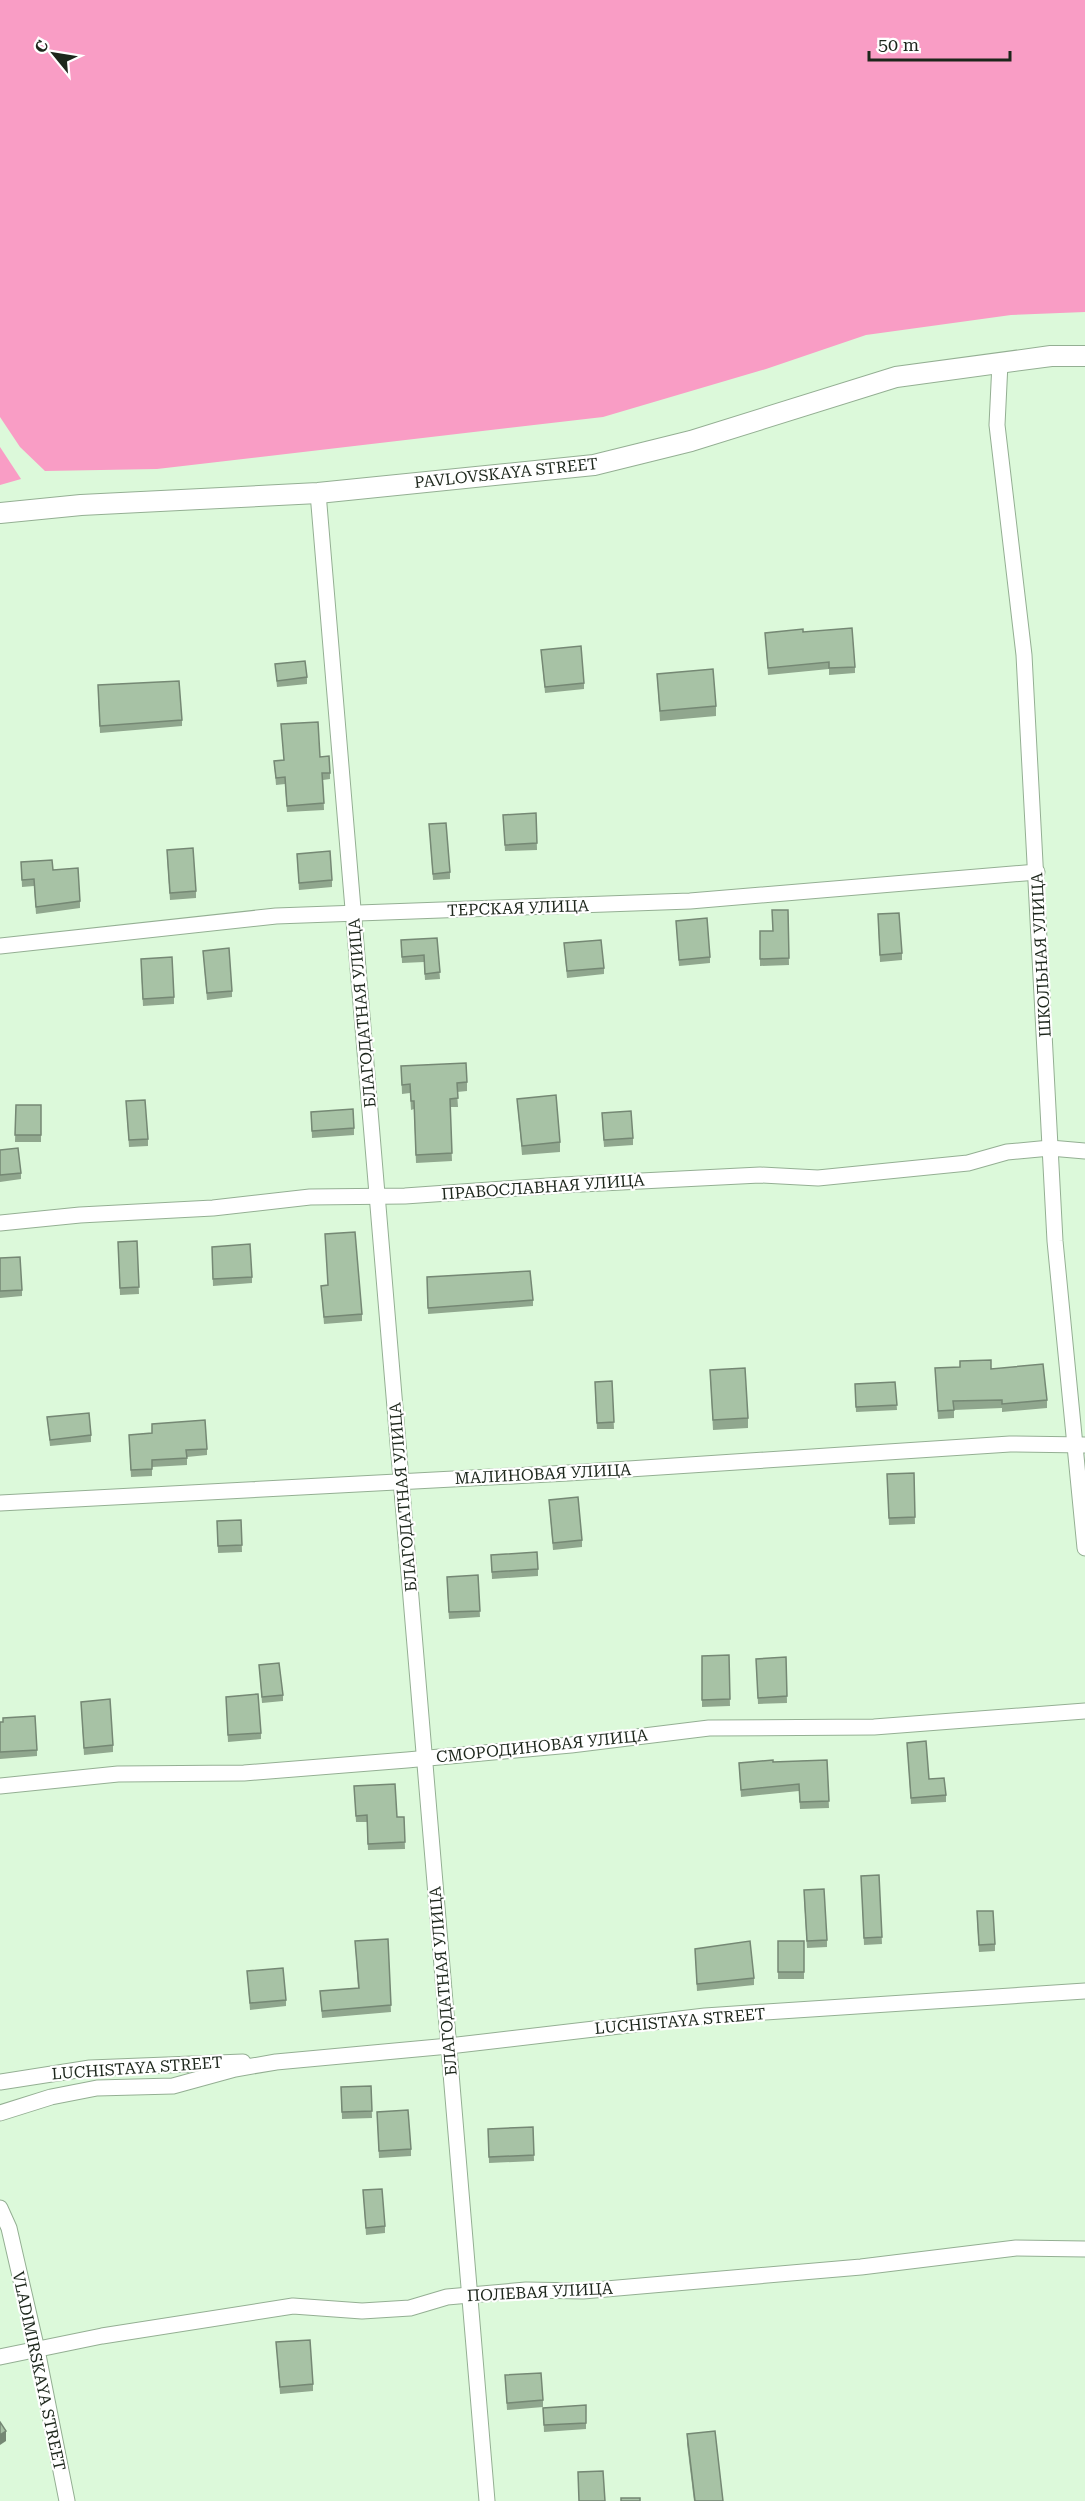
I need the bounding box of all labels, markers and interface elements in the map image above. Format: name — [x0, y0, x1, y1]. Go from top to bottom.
north arrow — [24, 24, 84, 84]
scale bar — [869, 24, 1010, 62]
text: 50 m — [878, 34, 919, 55]
text: С — [30, 37, 52, 56]
street label: PAVLOVSKAYA STREET — [413, 454, 599, 492]
street label: ШКОЛЬНАЯ УЛИЦА — [1027, 871, 1055, 1038]
street label: ТЕРСКАЯ УЛИЦА — [447, 896, 590, 920]
street label: БЛАГОДАТНАЯ УЛИЦА — [344, 917, 380, 1109]
street label: ПРАВОСЛАВНАЯ УЛИЦА — [441, 1170, 646, 1204]
street label: БЛАГОДАТНАЯ УЛИЦА — [385, 1401, 421, 1593]
street label: МАЛИНОВАЯ УЛИЦА — [454, 1460, 633, 1488]
street label: СМОРОДИНОВАЯ УЛИЦА — [435, 1725, 650, 1767]
street label: БЛАГОДАТНАЯ УЛИЦА — [425, 1885, 461, 2077]
street label: LUCHISTAYA STREET — [594, 2004, 766, 2038]
street label: LUCHISTAYA STREET — [51, 2053, 223, 2083]
street label: VLADIMIRSKAYA STREET — [9, 2270, 69, 2473]
street label: ПОЛЕВАЯ УЛИЦА — [466, 2279, 614, 2305]

